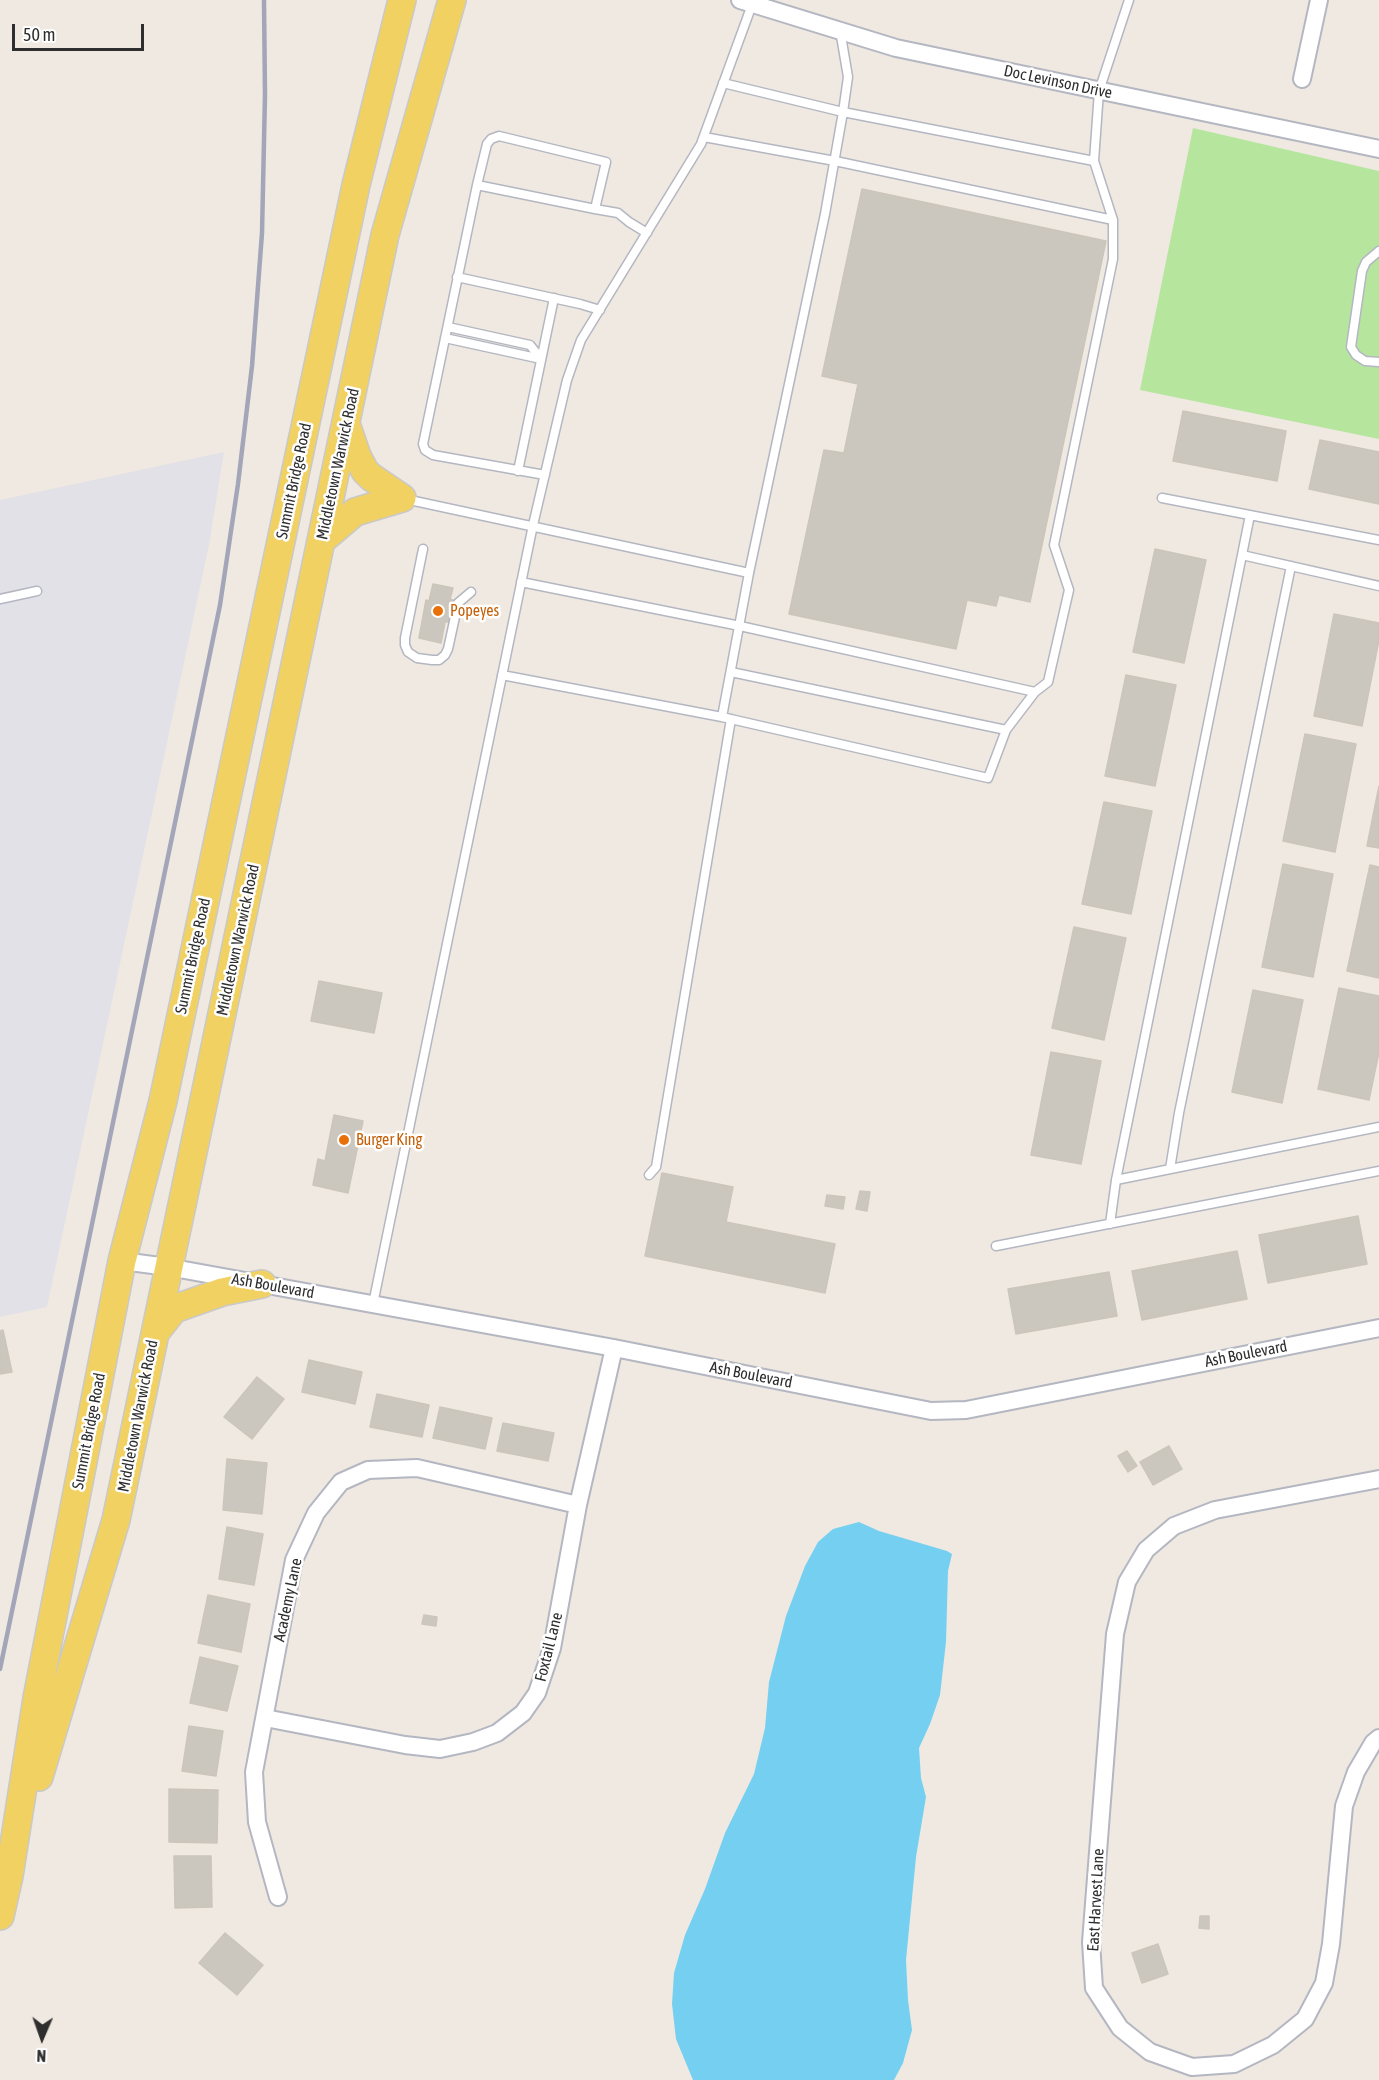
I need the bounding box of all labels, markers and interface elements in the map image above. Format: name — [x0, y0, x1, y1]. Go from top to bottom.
scale bar — [15, 12, 147, 50]
text: 50 m — [23, 24, 55, 45]
street label: Doc Levinson Drive — [1002, 61, 1114, 103]
street label: Middletown Warwick Road — [313, 386, 363, 542]
street label: Summit Bridge Road — [272, 421, 316, 541]
place label: Popeyes — [450, 601, 499, 621]
marker: Popeyes — [431, 604, 445, 618]
street label: Middletown Warwick Road — [213, 862, 263, 1018]
street label: Summit Bridge Road — [171, 896, 215, 1016]
place label: Burger King — [356, 1130, 422, 1150]
marker: Burger King — [337, 1133, 351, 1147]
street label: Ash Boulevard — [230, 1269, 316, 1303]
street label: Ash Boulevard — [1203, 1337, 1289, 1371]
street label: Middletown Warwick Road — [114, 1338, 162, 1494]
street label: Ash Boulevard — [708, 1358, 794, 1392]
street label: Summit Bridge Road — [68, 1371, 110, 1491]
street label: Academy Lane — [270, 1556, 306, 1644]
street label: Foxtail Lane — [531, 1610, 567, 1684]
street label: East Harvest Lane — [1084, 1848, 1108, 1952]
north arrow — [12, 2008, 72, 2068]
text: N — [36, 2047, 46, 2065]

